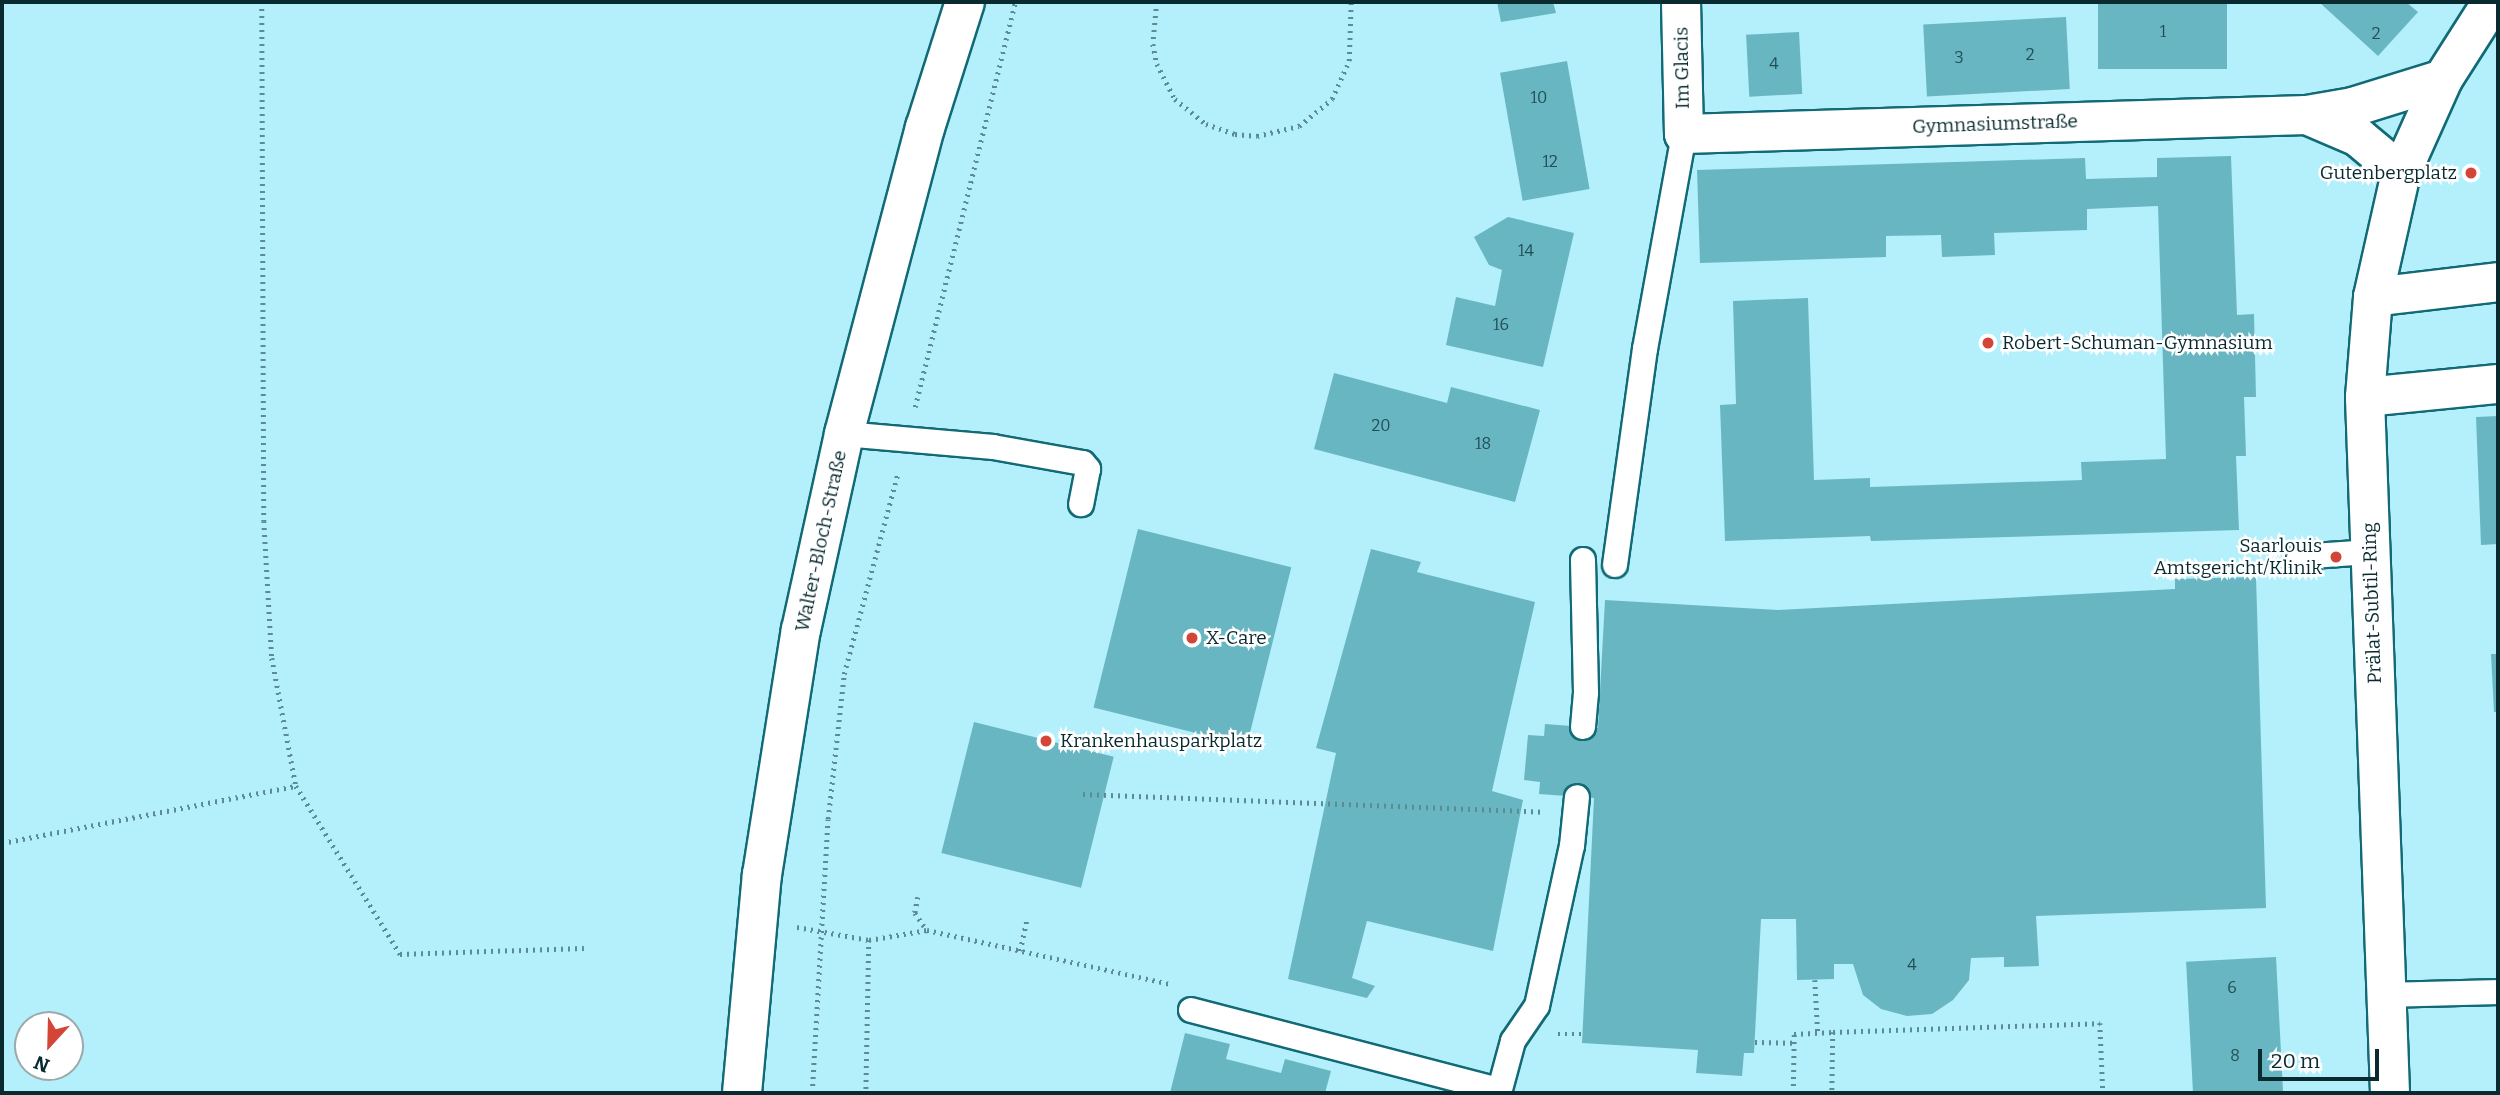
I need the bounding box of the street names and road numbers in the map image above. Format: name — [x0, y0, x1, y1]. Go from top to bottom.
street label: Im Glacis — [1670, 27, 1694, 109]
street label: Gymnasiumstraße — [1912, 110, 2078, 138]
street label: Walter-Bloch-Straße — [791, 448, 851, 634]
street label: Prälat-Subtil-Ring — [2358, 522, 2386, 684]

